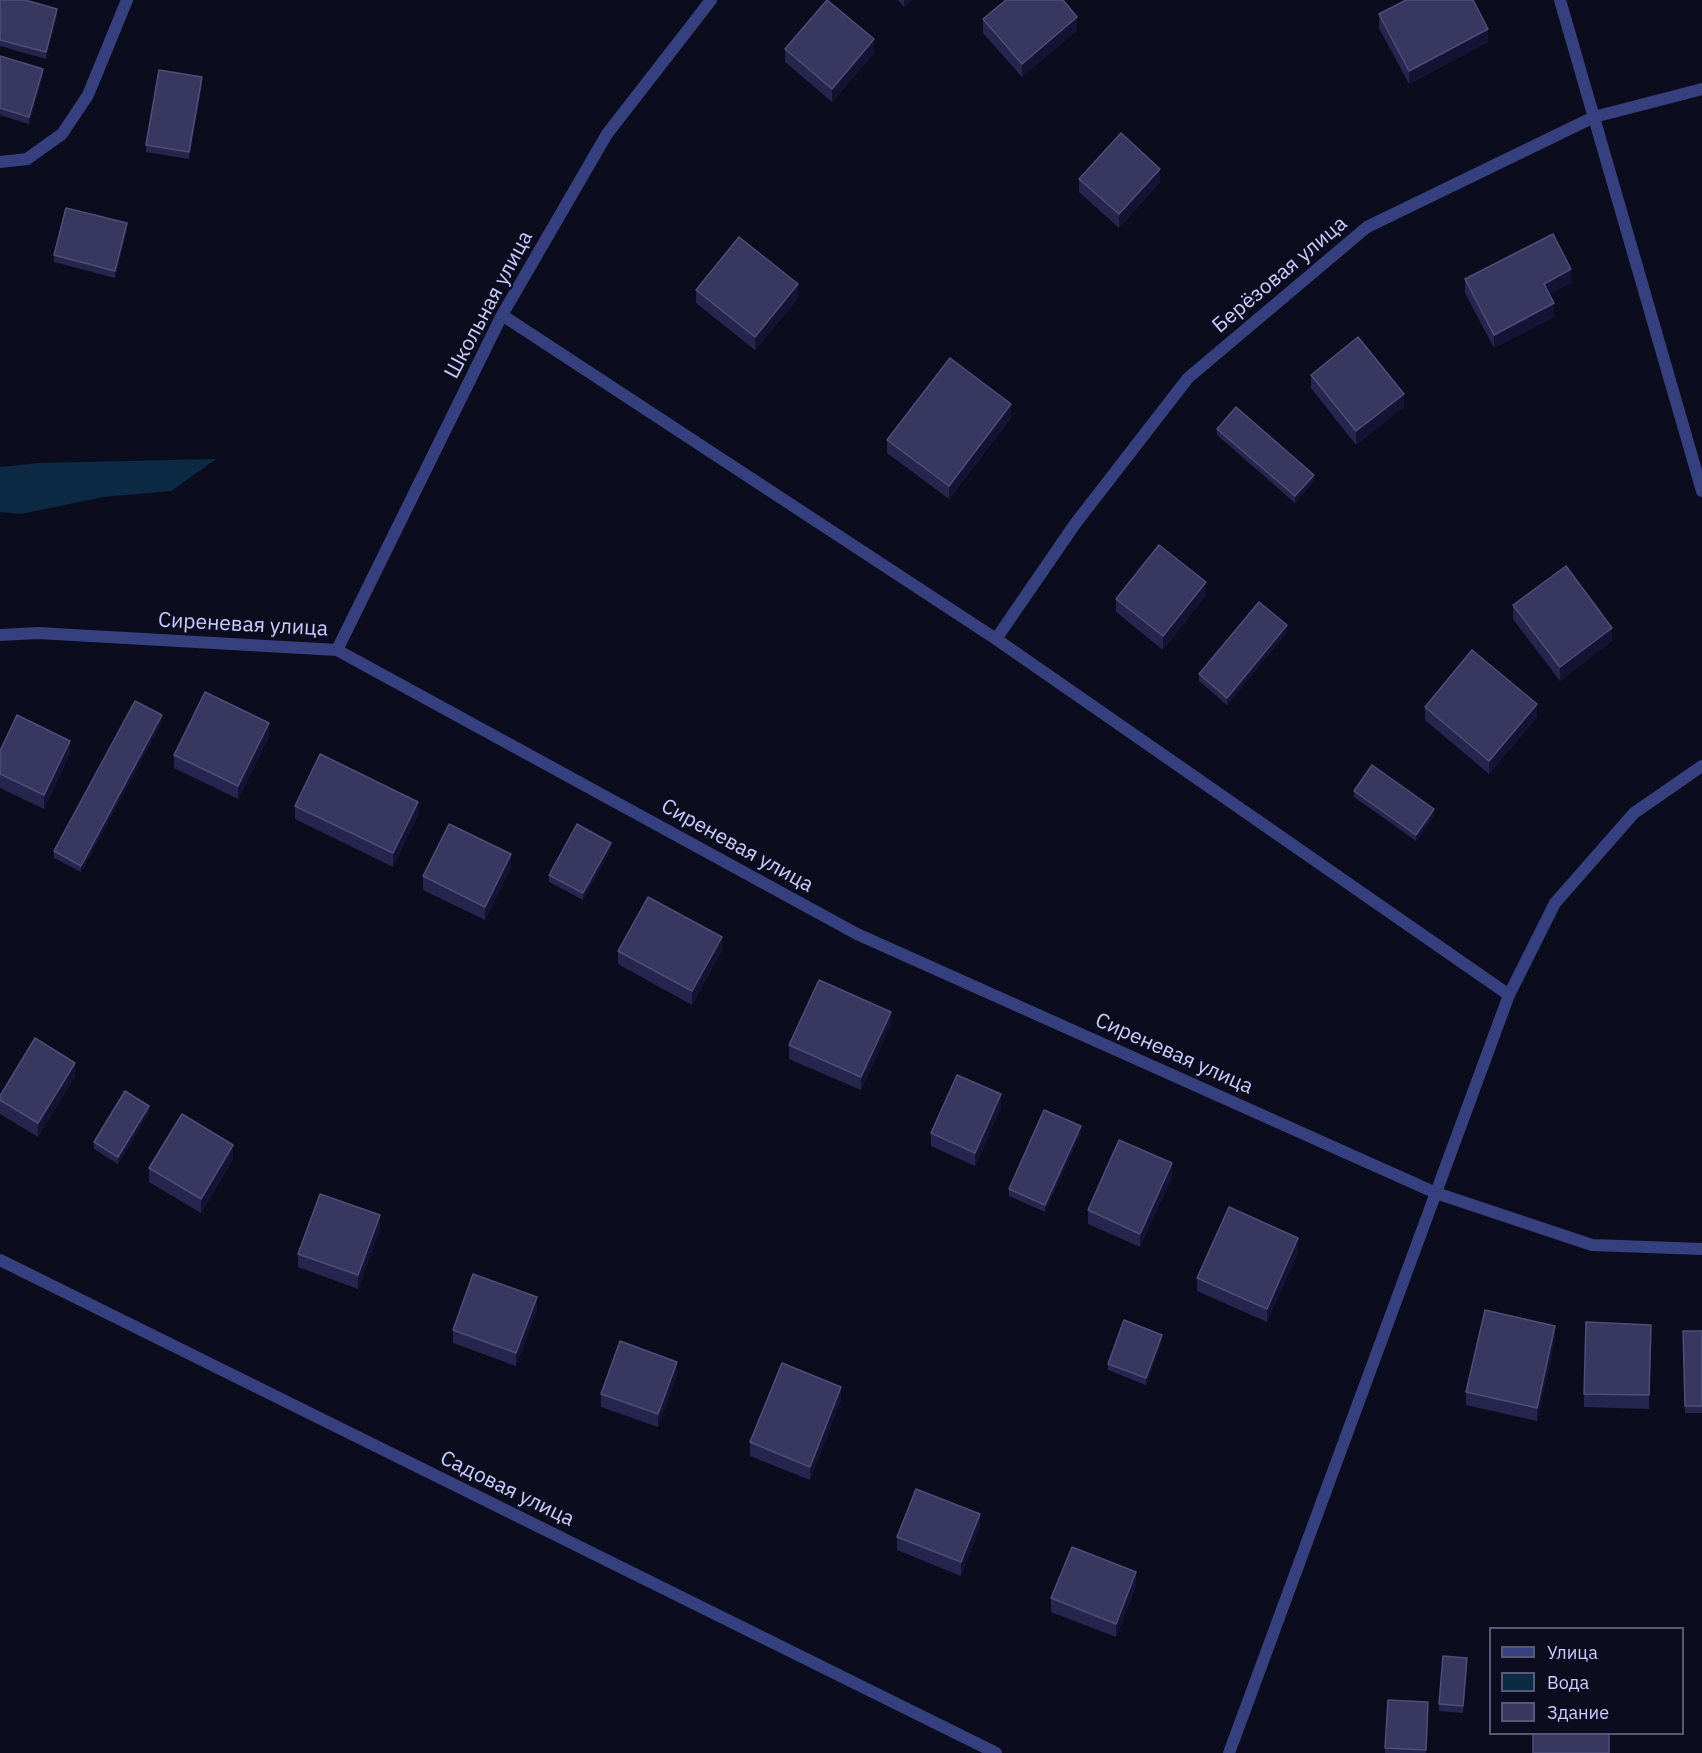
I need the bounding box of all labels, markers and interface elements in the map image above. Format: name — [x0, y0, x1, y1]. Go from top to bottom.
street label: Берёзовая улица — [1208, 211, 1352, 339]
street label: Школьная улица — [439, 227, 539, 383]
street label: Сиреневая улица — [157, 608, 329, 642]
street label: Сиреневая улица — [656, 794, 818, 898]
street label: Сиреневая улица — [1091, 1008, 1257, 1100]
street label: Садовая улица — [436, 1446, 578, 1532]
legend — [1489, 1627, 1684, 1735]
text: Улица — [1547, 1641, 1598, 1664]
text: Вода — [1547, 1671, 1589, 1694]
text: Здание — [1547, 1701, 1609, 1724]

